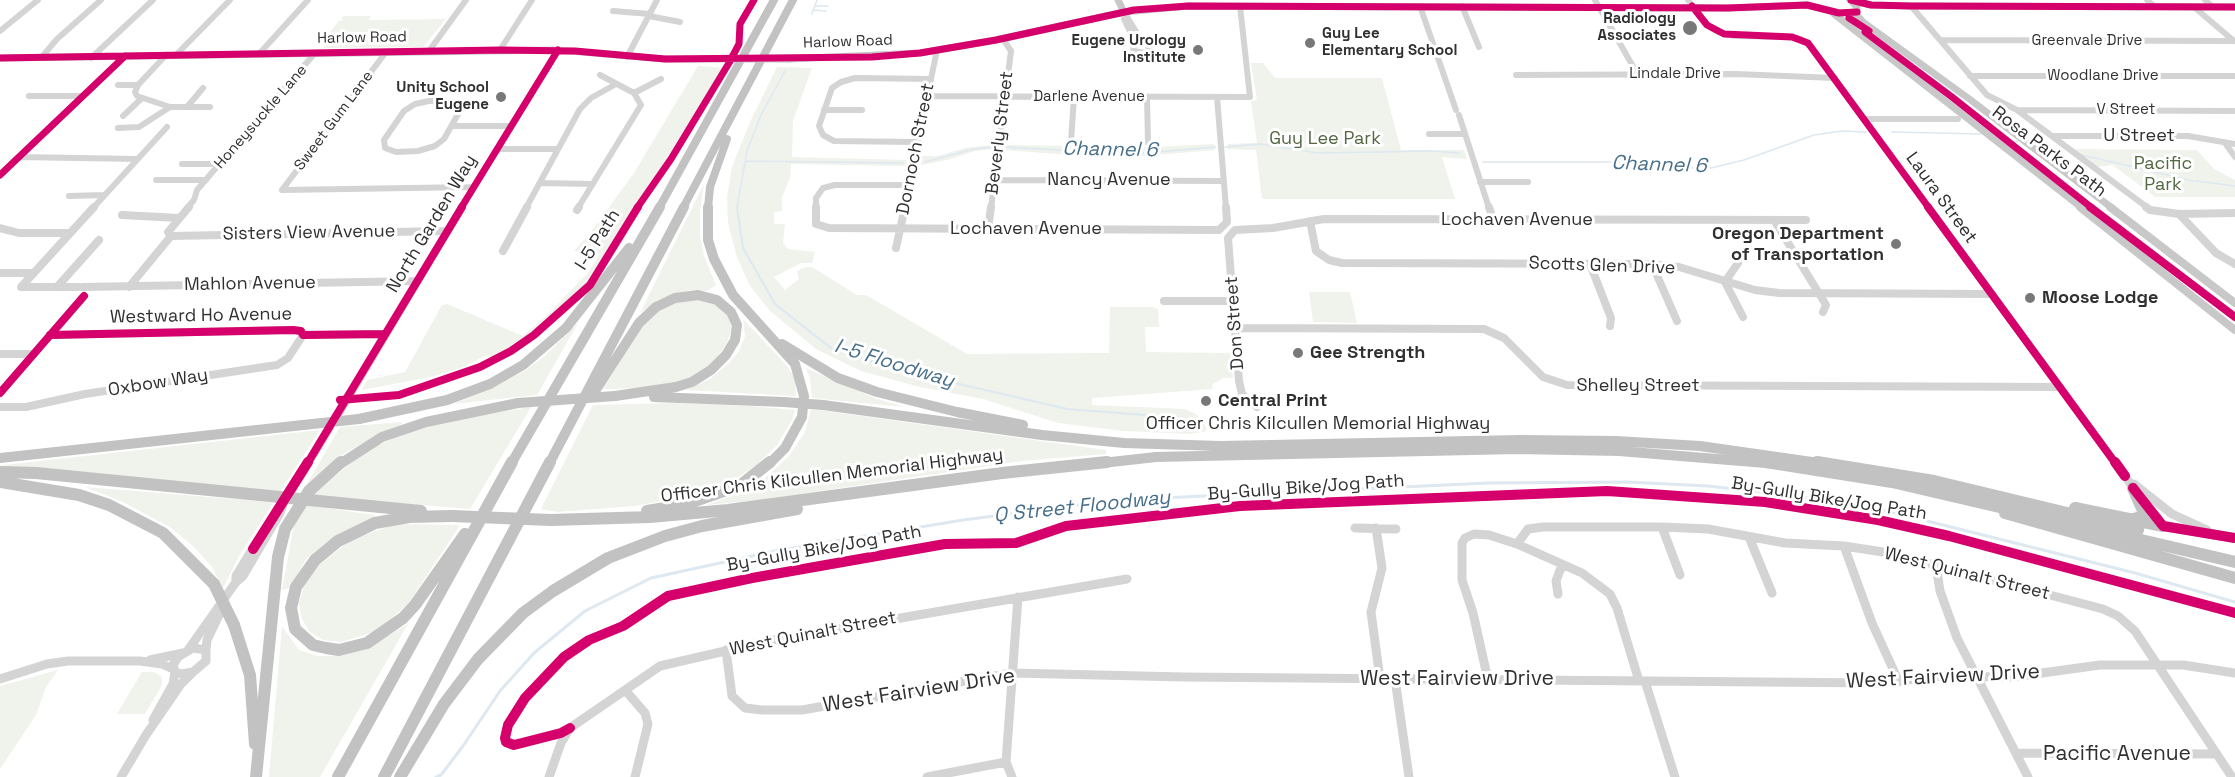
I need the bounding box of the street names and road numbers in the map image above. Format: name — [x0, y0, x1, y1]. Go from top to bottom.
street label: Harlow Road — [317, 28, 407, 48]
street label: Harlow Road — [803, 31, 893, 53]
street label: Greenvale Drive — [2032, 32, 2142, 50]
street label: Honeysuckle Lane — [211, 61, 311, 173]
street label: Lindale Drive — [1629, 65, 1721, 83]
street label: Woodlane Drive — [2047, 67, 2159, 85]
street label: Sweet Gum Lane — [291, 68, 377, 174]
street label: Beverly Street — [982, 70, 1018, 196]
street label: Dornoch Street — [893, 81, 939, 217]
street label: Darlene Avenue — [1033, 88, 1145, 106]
street label: V Street — [2097, 101, 2155, 119]
street label: Rosa Parks Path — [1987, 102, 2111, 202]
street label: U Street — [2103, 125, 2175, 147]
street label: Laura Street — [1901, 148, 1981, 248]
street label: North Garden Way — [382, 151, 482, 297]
street label: Nancy Avenue — [1047, 169, 1171, 191]
street label: I-5 Path — [571, 206, 625, 274]
street label: Lochaven Avenue — [1441, 209, 1593, 231]
street label: Lochaven Avenue — [950, 218, 1102, 240]
street label: Sisters View Avenue — [222, 221, 396, 245]
street label: Scotts Glen Drive — [1528, 253, 1676, 279]
street label: Mahlon Avenue — [184, 272, 316, 296]
street label: Don Street — [1221, 275, 1249, 371]
street label: Westward Ho Avenue — [110, 304, 292, 328]
street label: Oxbow Way — [106, 364, 210, 402]
street label: Shelley Street — [1577, 375, 1699, 397]
street label: Officer Chris Kilcullen Memorial Highway — [1146, 413, 1490, 435]
street label: Officer Chris Kilcullen Memorial Highway — [660, 444, 1004, 508]
street label: By-Gully Bike/Jog Path — [1207, 470, 1405, 506]
street label: By-Gully Bike/Jog Path — [1730, 473, 1928, 525]
street label: By-Gully Bike/Jog Path — [725, 521, 923, 577]
street label: West Quinalt Street — [1882, 543, 2052, 605]
street label: West Quinalt Street — [728, 607, 898, 661]
street label: West Fairview Drive — [1846, 659, 2040, 695]
street label: West Fairview Drive — [821, 663, 1017, 719]
street label: West Fairview Drive — [1360, 666, 1554, 692]
street label: Pacific Avenue — [2043, 741, 2191, 767]

